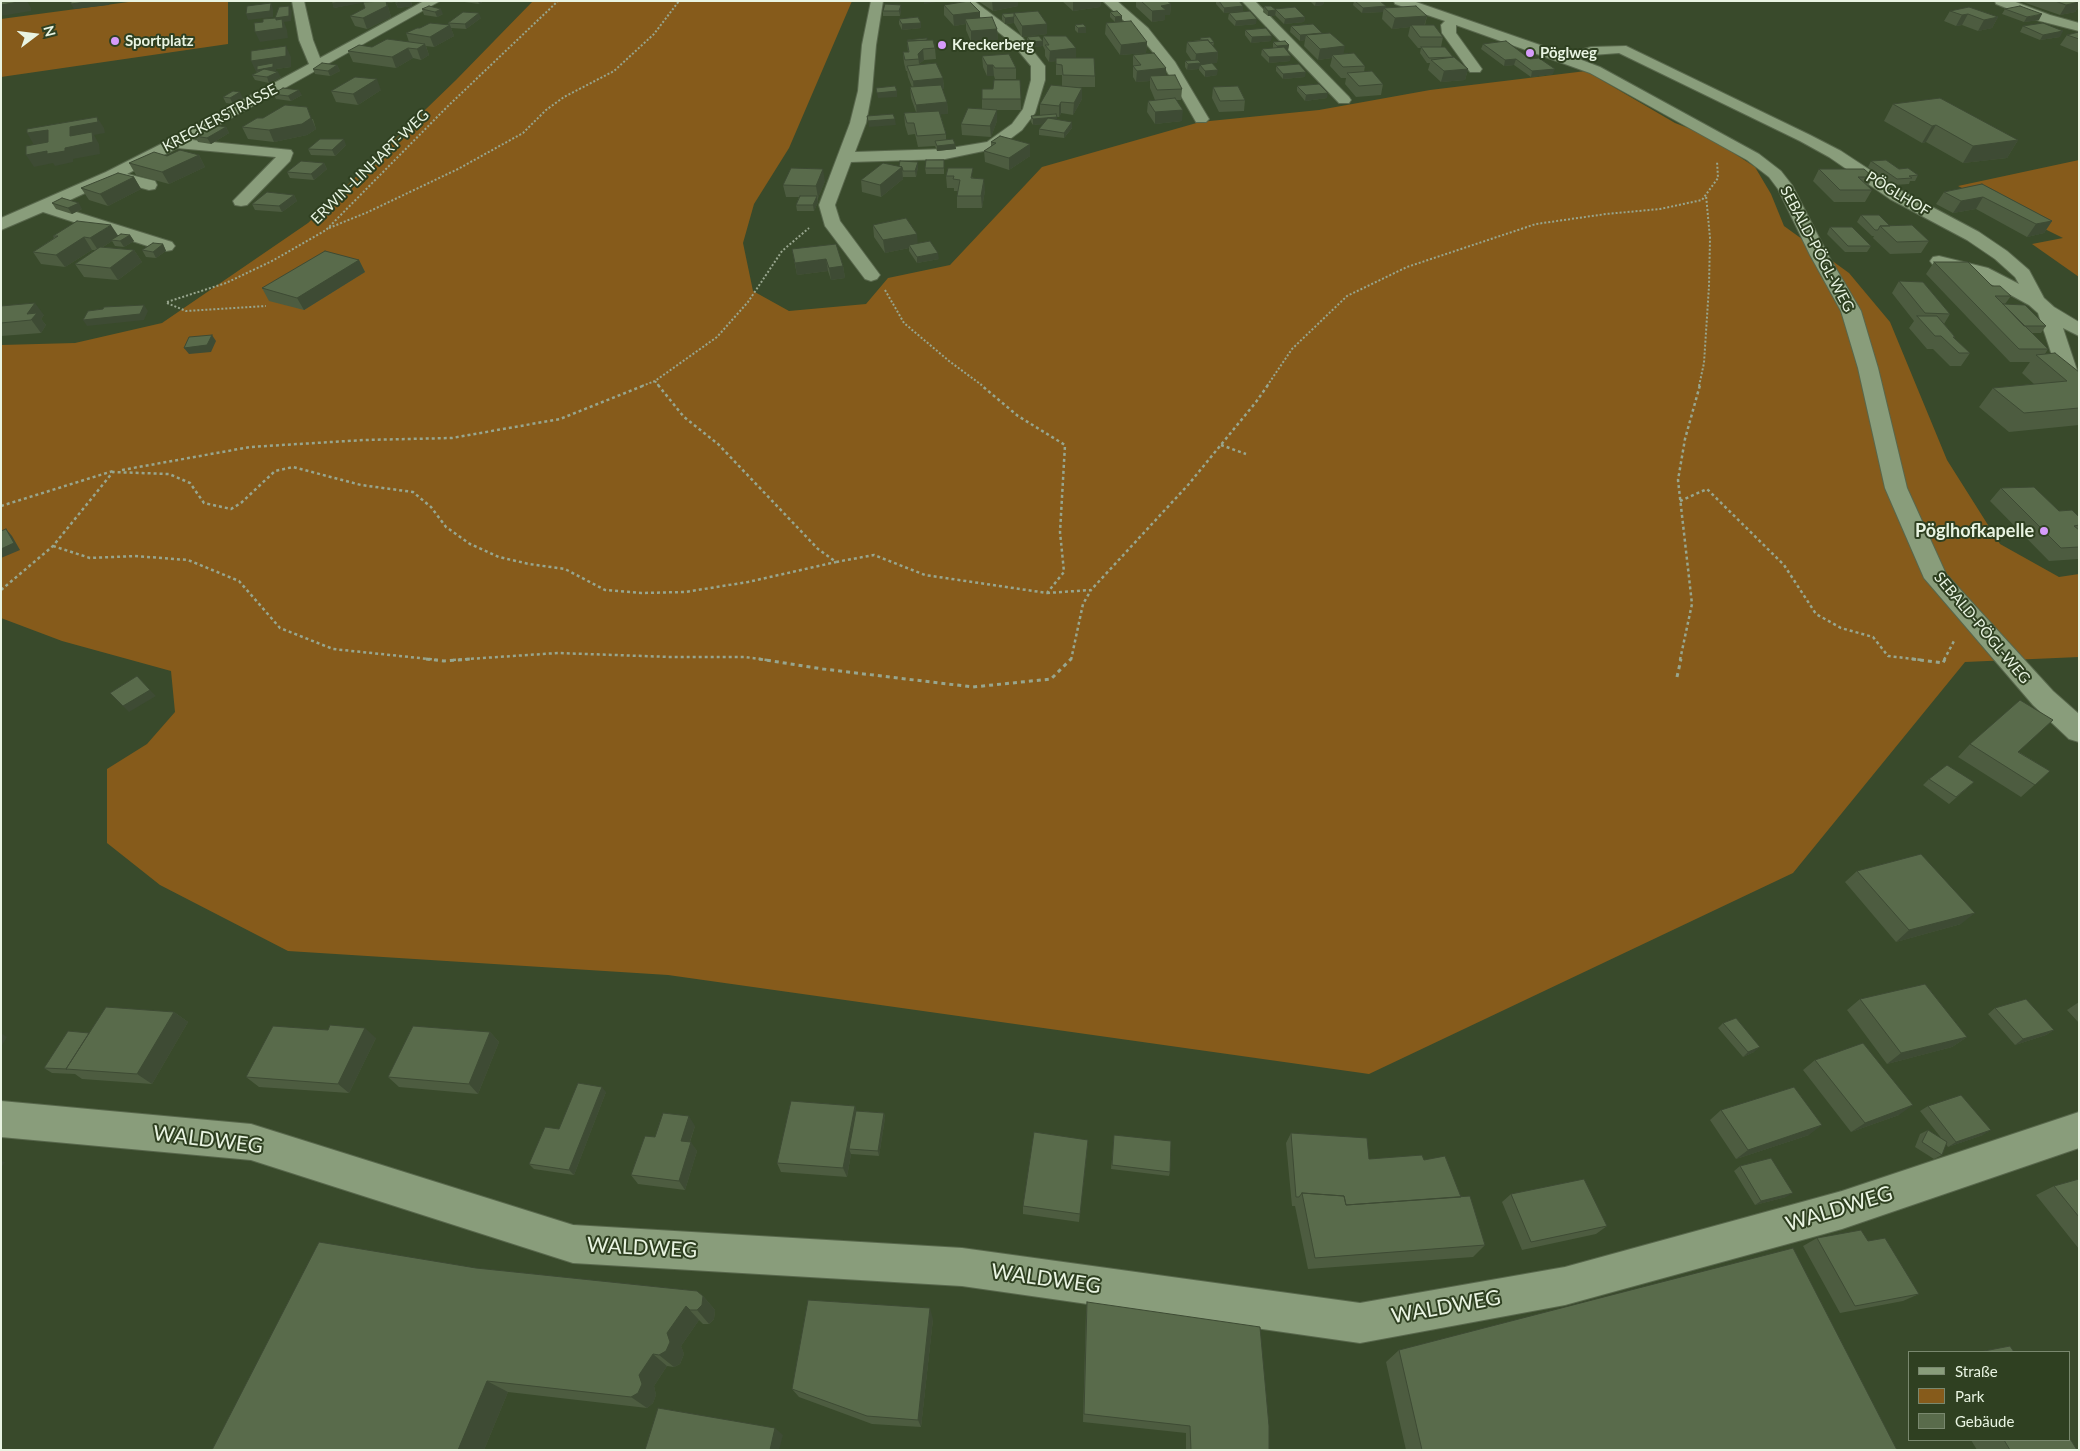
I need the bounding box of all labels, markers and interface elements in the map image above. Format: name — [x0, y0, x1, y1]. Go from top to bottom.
north arrow — [10, 10, 60, 60]
text: N — [40, 24, 60, 38]
place label: Sportplatz — [125, 32, 194, 50]
marker: Sportplatz — [109, 35, 121, 47]
place label: Kreckerberg — [952, 36, 1034, 54]
marker: Kreckerberg — [936, 39, 948, 51]
place label: Pöglweg — [1540, 44, 1597, 62]
marker: Pöglweg — [1524, 47, 1536, 59]
street label: KRECKERSTRASSE — [160, 80, 280, 156]
street label: ERWIN-LINHART-WEG — [307, 106, 433, 228]
street label: PÖGLHOF — [1863, 168, 1933, 220]
street label: SEBALD-PÖGL-WEG — [1776, 183, 1858, 315]
place label: Pöglhofkapelle — [1915, 520, 2034, 542]
marker: Pöglhofkapelle — [2038, 525, 2050, 537]
street label: SEBALD-PÖGL-WEG — [1930, 569, 2034, 687]
street label: WALDWEG — [152, 1121, 264, 1159]
street label: WALDWEG — [1782, 1181, 1896, 1237]
street label: WALDWEG — [586, 1233, 698, 1263]
street label: WALDWEG — [990, 1259, 1102, 1299]
street label: WALDWEG — [1389, 1285, 1503, 1329]
legend — [1908, 1351, 2070, 1441]
text: Straße — [1955, 1362, 1998, 1380]
text: Park — [1955, 1387, 1984, 1405]
text: Gebäude — [1955, 1412, 2014, 1430]

